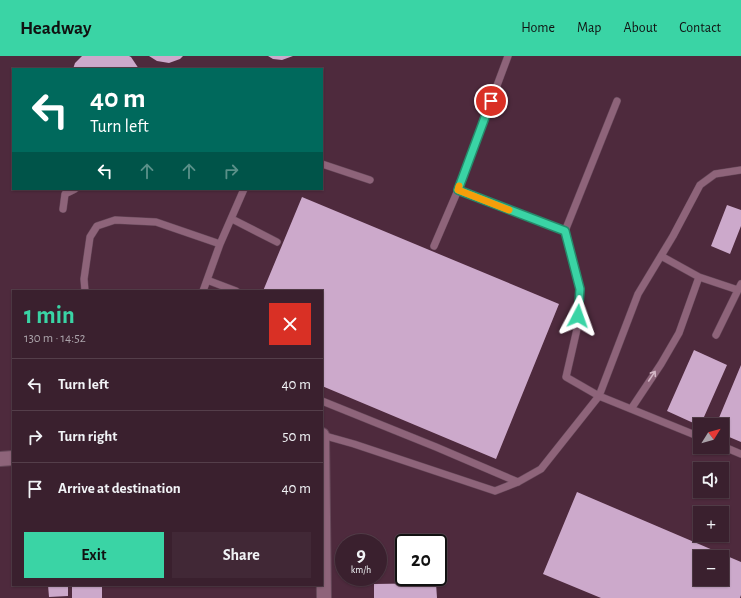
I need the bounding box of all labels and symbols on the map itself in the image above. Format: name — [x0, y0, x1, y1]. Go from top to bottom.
pin — [474, 84, 508, 118]
position arrow — [557, 295, 599, 337]
one-way arrow — [648, 371, 656, 382]
north arrow — [693, 418, 729, 454]
speed limit sign: 20 — [395, 534, 447, 586]

